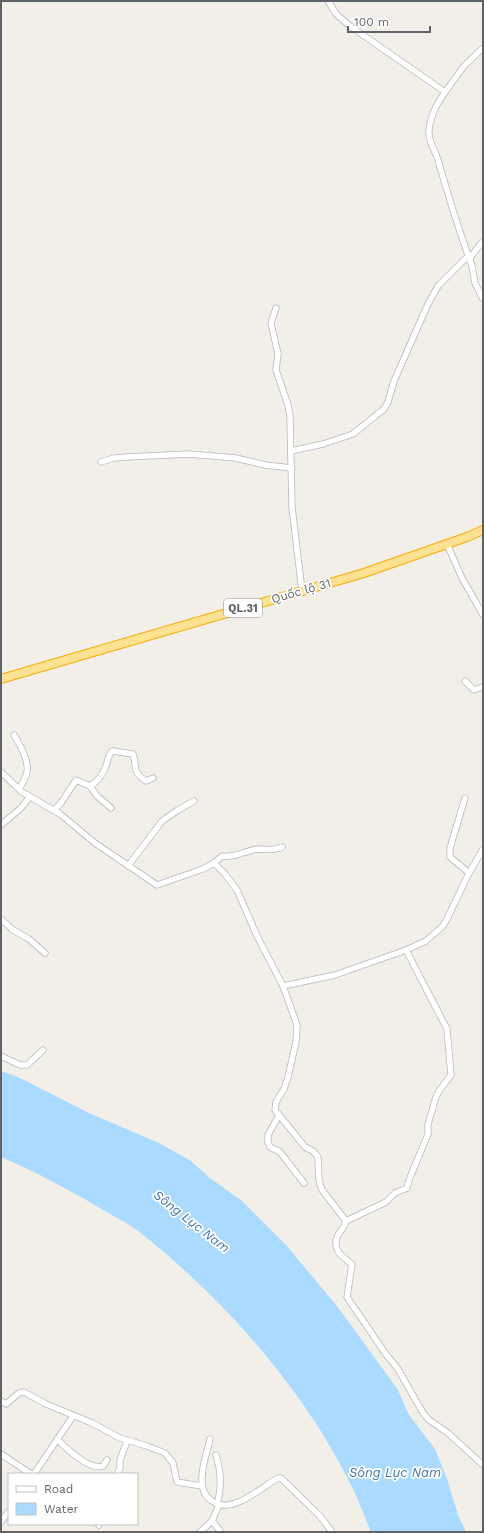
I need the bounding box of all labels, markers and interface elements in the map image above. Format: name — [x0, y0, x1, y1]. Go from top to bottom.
scale bar — [348, 8, 430, 34]
text: 100 m — [354, 15, 389, 29]
street label: Quốc lộ 31 — [270, 576, 332, 606]
road number: QL.31 — [224, 599, 262, 617]
water label: Sông Lục Nam — [151, 1187, 233, 1256]
water label: Sông Lục Nam — [349, 1465, 441, 1480]
legend — [8, 1473, 138, 1525]
text: Road — [44, 1482, 73, 1496]
text: Water — [44, 1502, 79, 1516]

